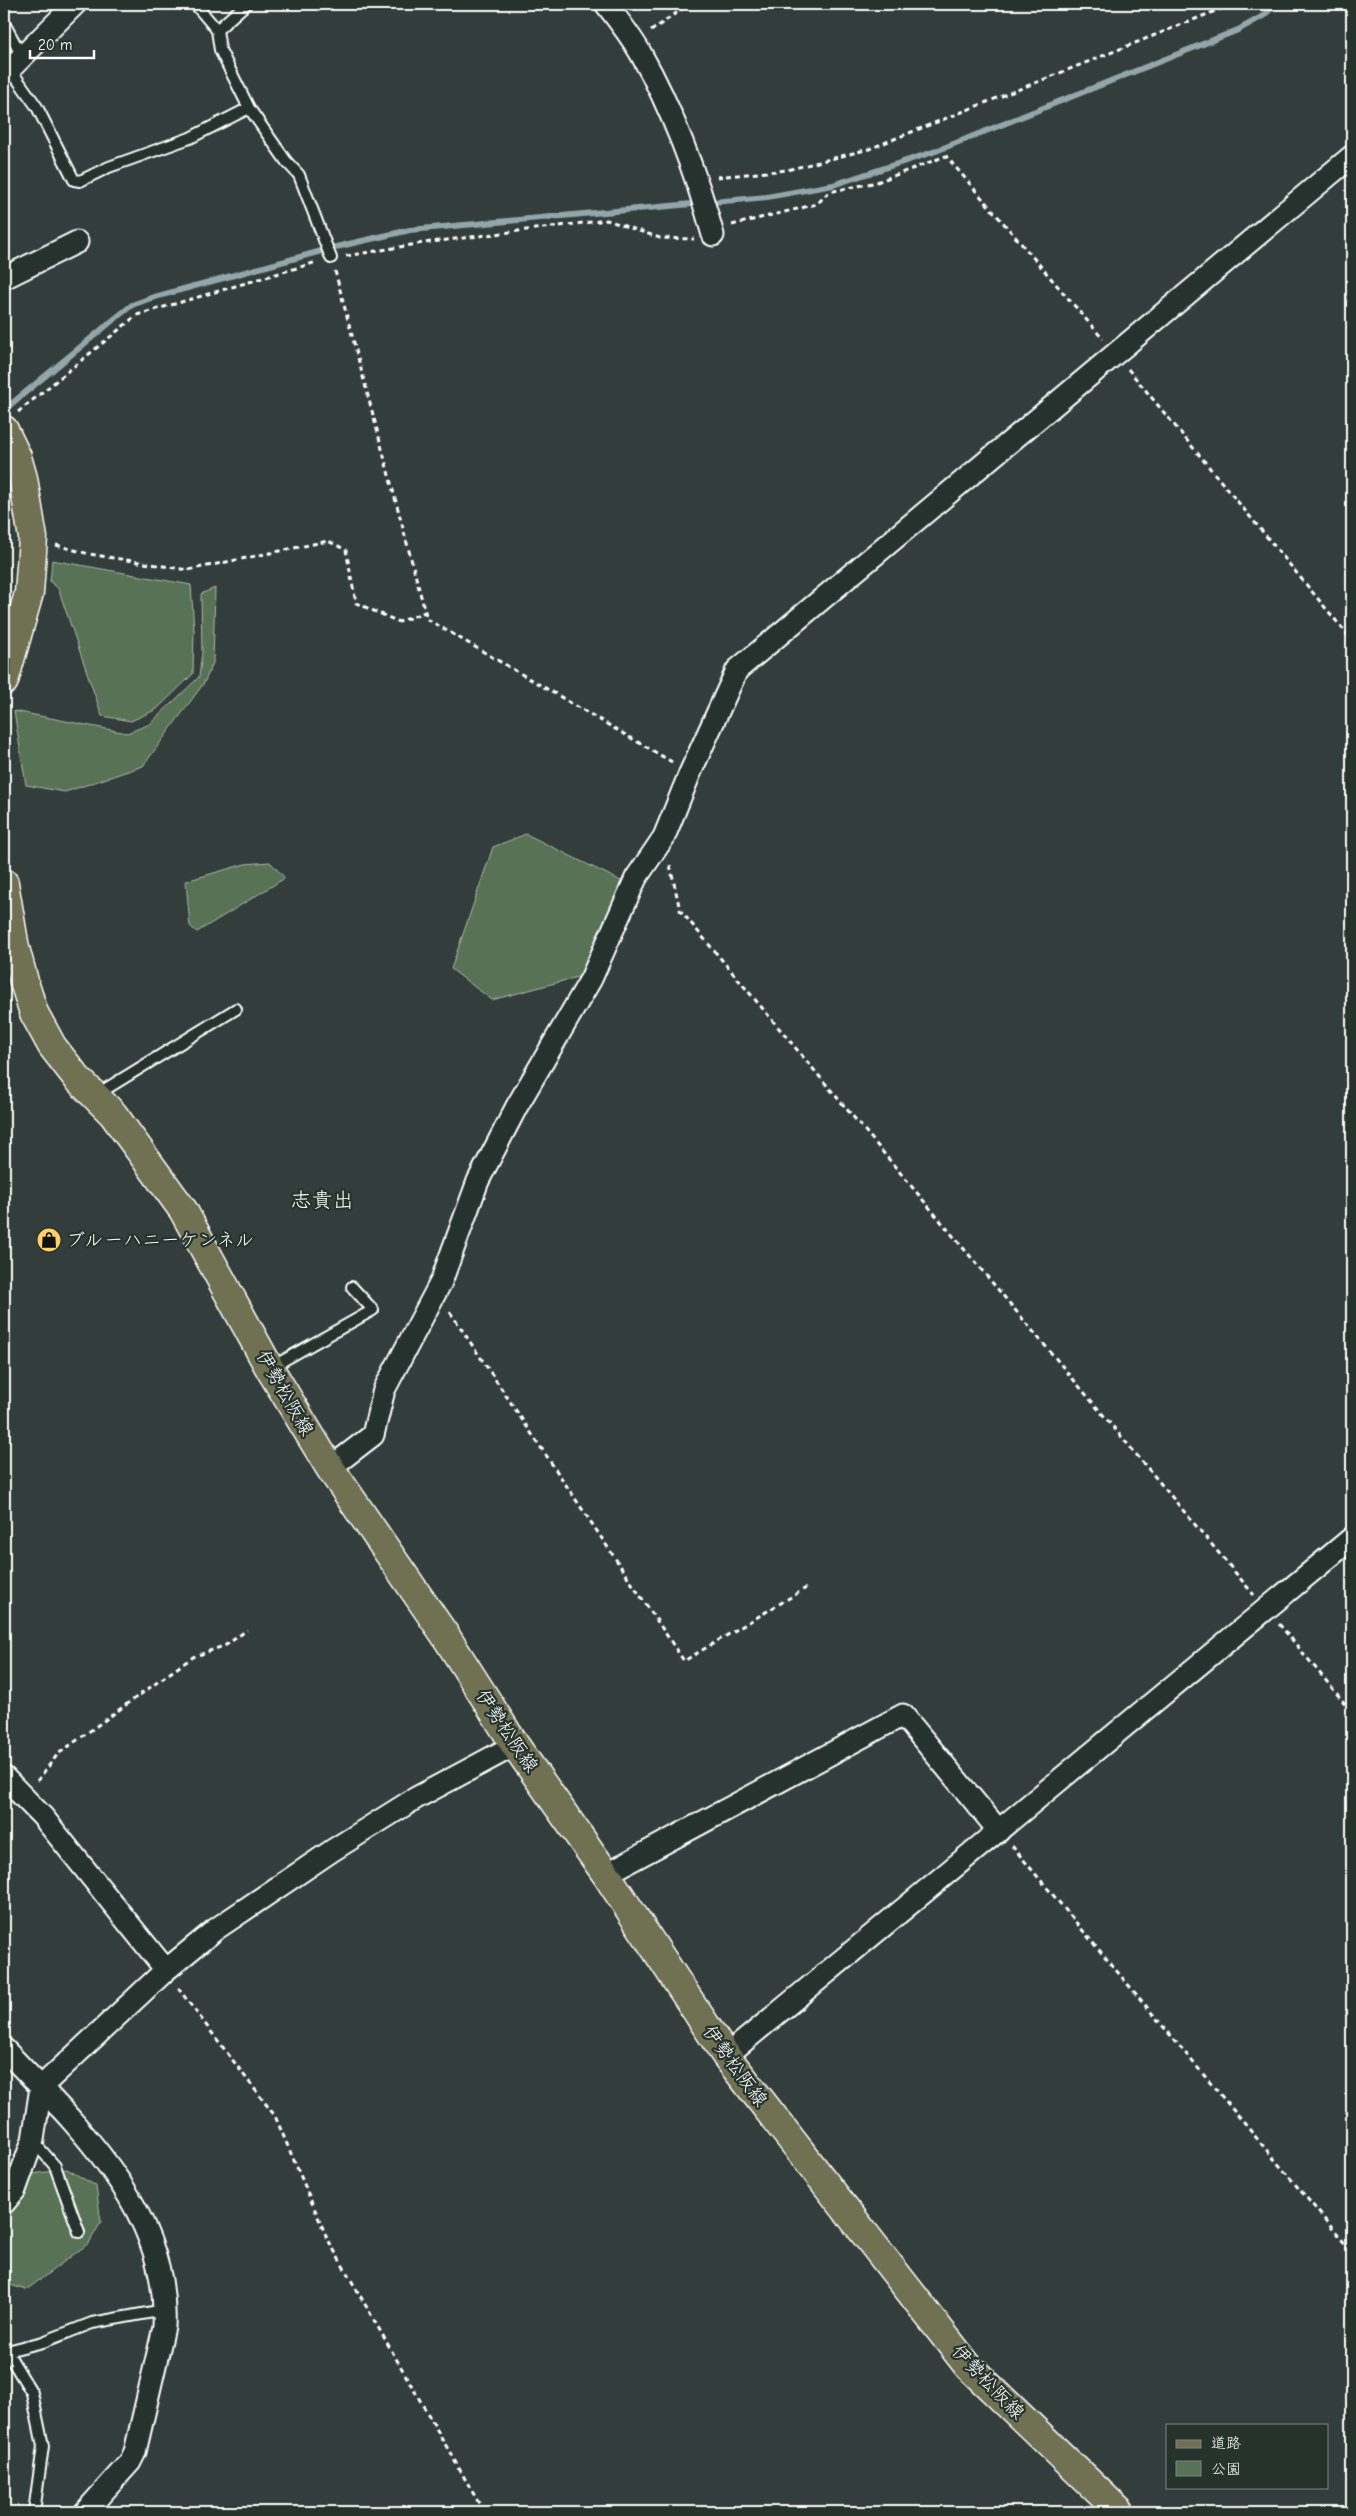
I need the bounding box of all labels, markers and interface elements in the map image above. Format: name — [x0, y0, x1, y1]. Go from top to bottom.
scale bar — [30, 28, 94, 60]
text: 20 m — [38, 36, 72, 54]
district label: 志貴出 — [291, 1188, 354, 1212]
shop icon: ブルーハニーケンネル — [36, 1227, 62, 1253]
place label: ブルーハニーケンネル — [66, 1229, 254, 1251]
street label: 伊勢松阪線 — [252, 1346, 318, 1440]
street label: 伊勢松阪線 — [471, 1685, 543, 1777]
street label: 伊勢松阪線 — [698, 2021, 772, 2111]
street label: 伊勢松阪線 — [947, 2340, 1029, 2424]
legend — [1166, 2424, 1328, 2488]
text: 道路 — [1211, 2434, 1241, 2452]
text: 公園 — [1211, 2460, 1241, 2478]

